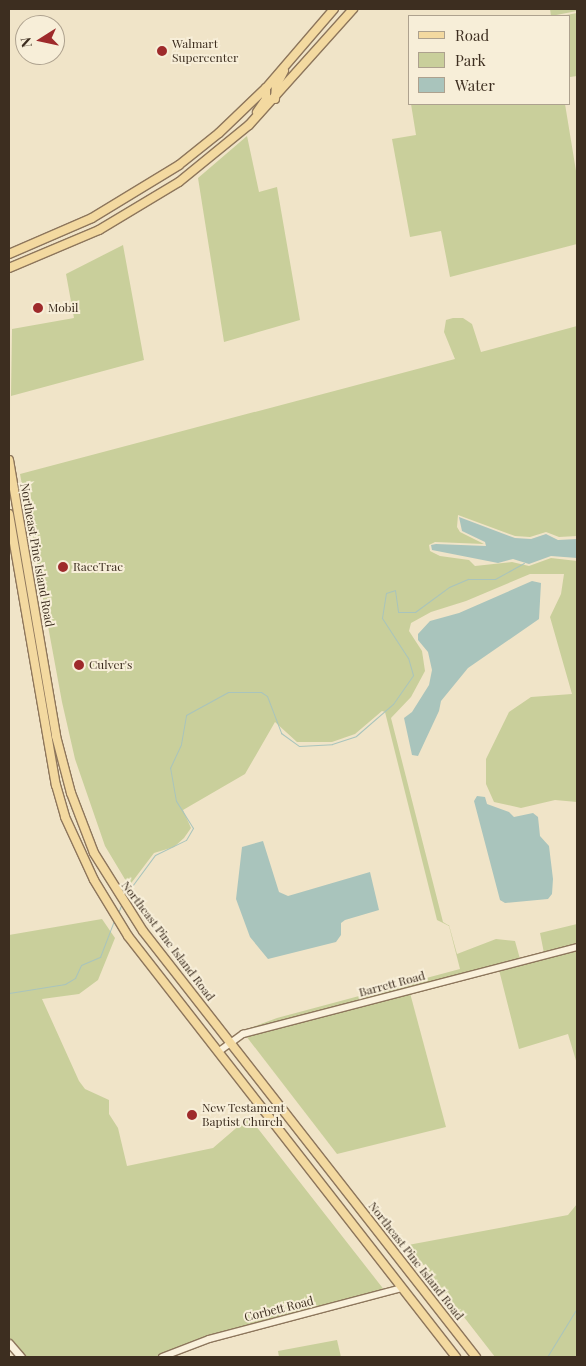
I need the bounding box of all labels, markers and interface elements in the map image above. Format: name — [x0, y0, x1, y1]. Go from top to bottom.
north arrow — [15, 15, 65, 65]
legend — [408, 15, 571, 105]
text: Road — [455, 25, 489, 45]
text: N — [15, 36, 36, 49]
place label: Walmart Supercenter — [172, 37, 238, 65]
marker: Walmart Supercenter — [156, 45, 168, 57]
text: Park — [455, 50, 486, 70]
text: Water — [455, 75, 495, 95]
place label: Mobil — [48, 301, 79, 315]
marker: Mobil — [32, 302, 44, 314]
street label: Northeast Pine Island Road — [17, 482, 57, 628]
place label: RaceTrac — [73, 560, 123, 574]
marker: RaceTrac — [57, 561, 69, 573]
place label: Culver's — [89, 658, 132, 672]
marker: Culver's — [73, 659, 85, 671]
street label: Northeast Pine Island Road — [118, 878, 218, 1004]
street label: Barrett Road — [357, 968, 427, 1000]
place label: New Testament Baptist Church — [202, 1101, 285, 1129]
marker: New Testament Baptist Church — [186, 1109, 198, 1121]
street label: Northeast Pine Island Road — [365, 1199, 467, 1323]
street label: Corbett Road — [243, 1293, 315, 1325]

